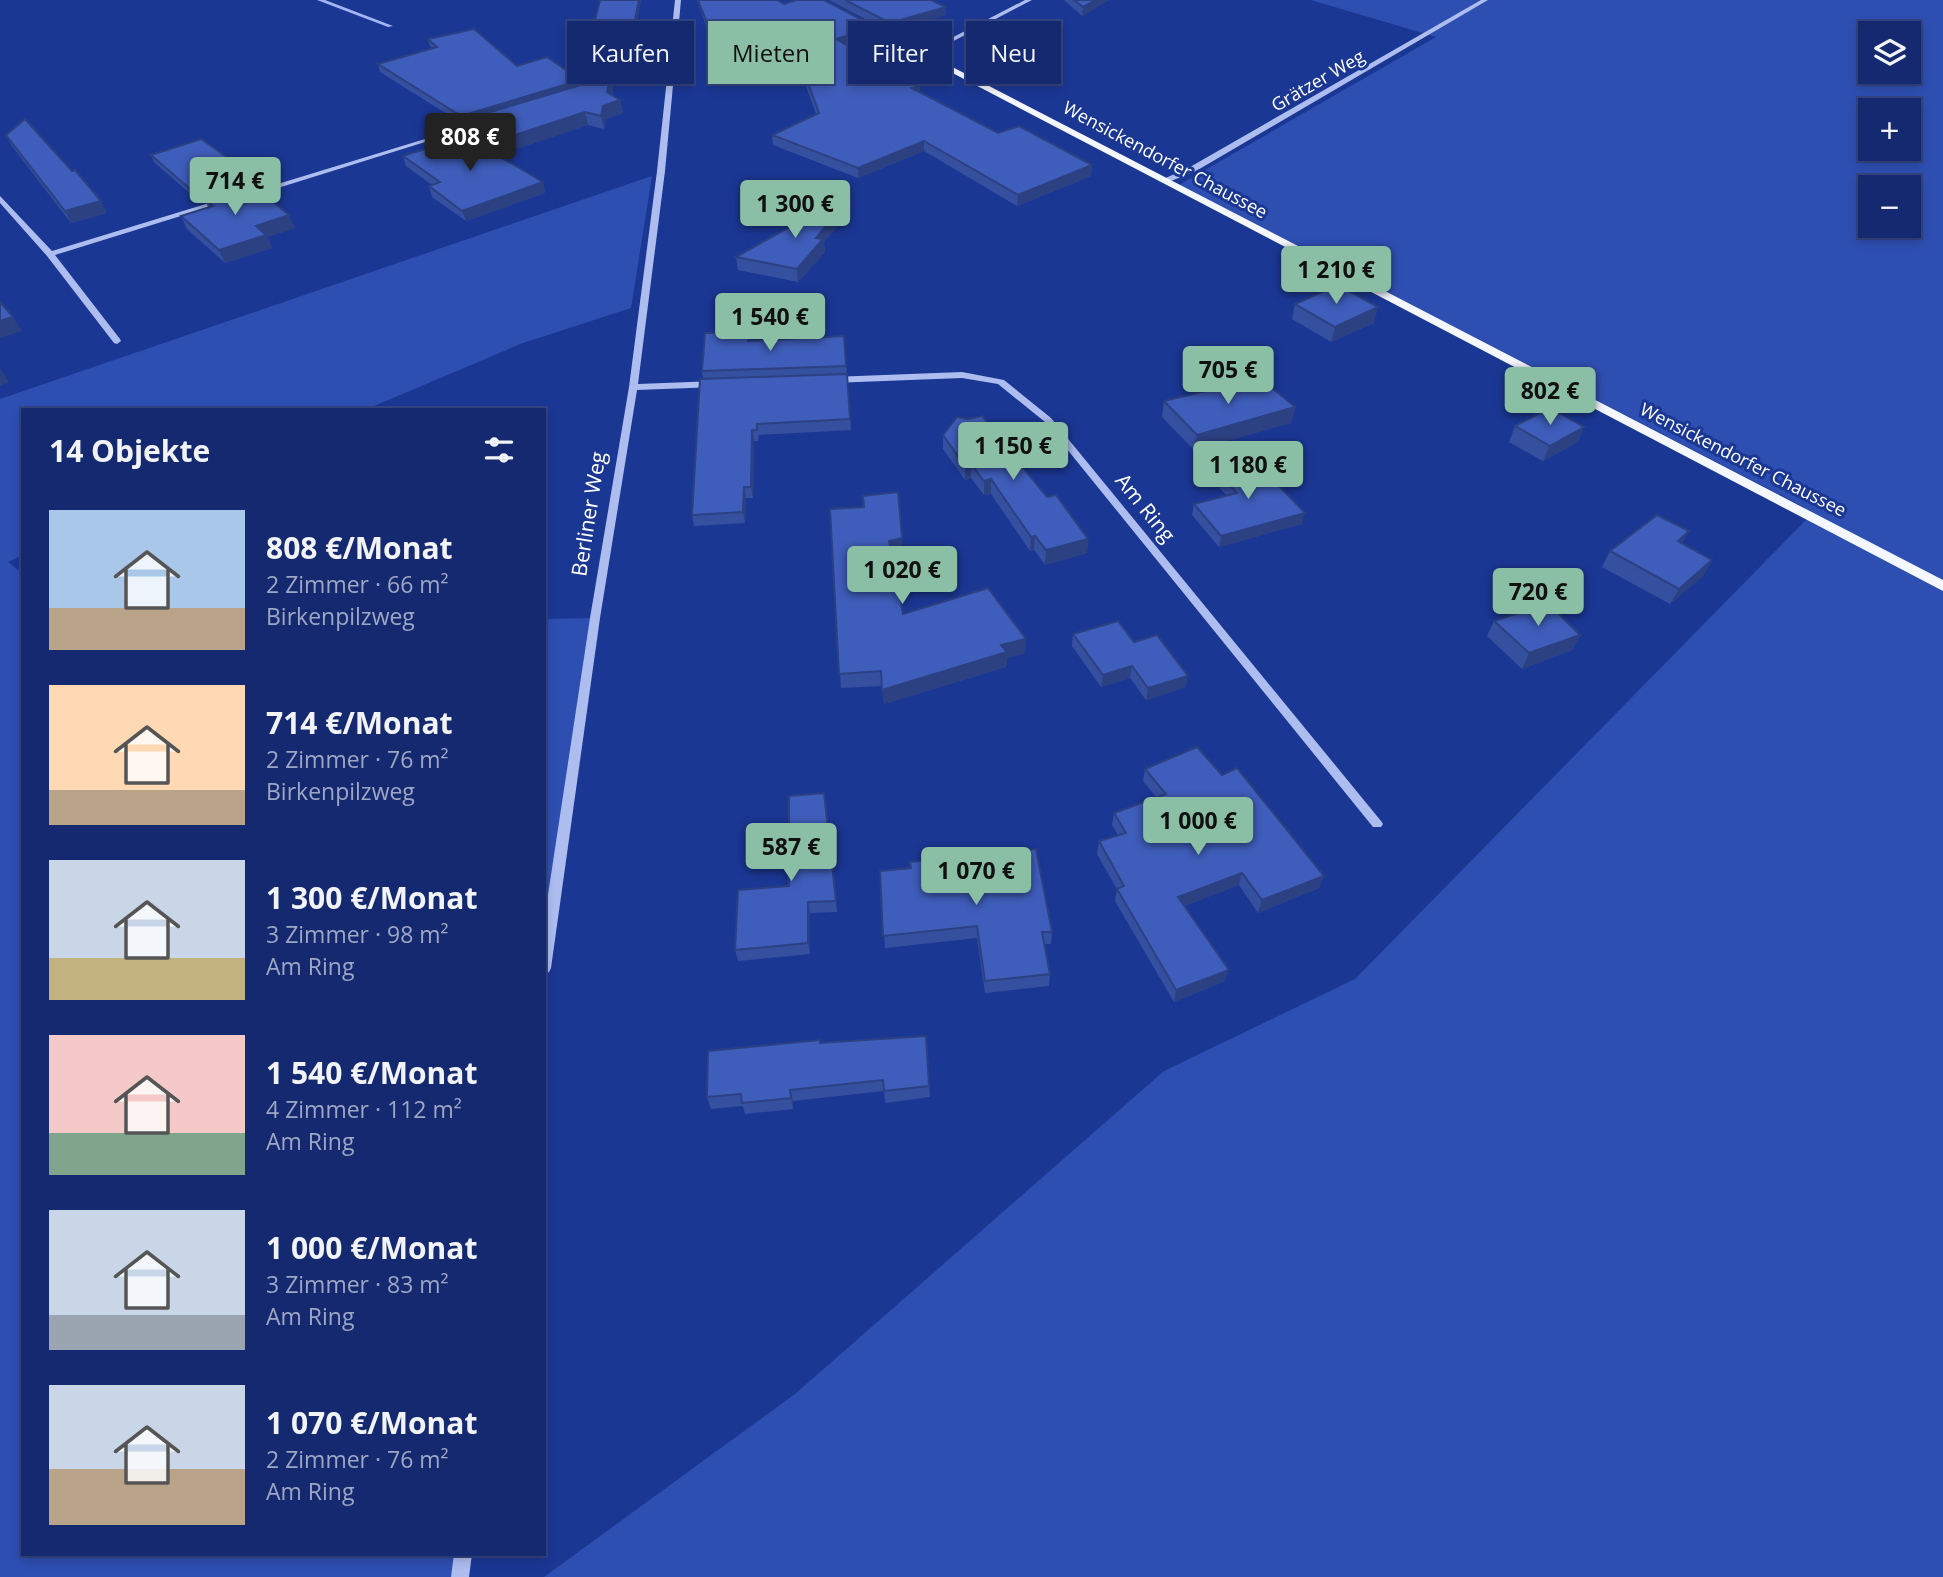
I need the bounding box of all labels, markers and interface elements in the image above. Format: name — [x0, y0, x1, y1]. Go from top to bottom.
chip: Kaufen — [567, 21, 694, 84]
chip: Mieten — [708, 21, 834, 84]
chip: Filter — [848, 21, 952, 84]
chip: Neu — [966, 21, 1061, 84]
map controls — [1858, 21, 1921, 238]
button: layers — [1858, 21, 1921, 84]
street label: Grätzer Weg — [1266, 44, 1369, 117]
street label: Wensickendorfer Chaussee — [1059, 95, 1272, 223]
button: + — [1858, 98, 1921, 161]
pin: 808 € — [421, 114, 519, 173]
text: 808 € — [441, 120, 499, 152]
pin: 714 € — [186, 158, 284, 217]
text: 714 € — [206, 164, 264, 196]
button: − — [1858, 175, 1921, 238]
pin: 1 300 € — [730, 180, 860, 240]
text: 1 300 € — [756, 187, 834, 219]
pin: 1 210 € — [1271, 246, 1401, 306]
text: 1 210 € — [1297, 253, 1375, 285]
pin: 1 540 € — [705, 294, 835, 353]
text: 1 540 € — [731, 300, 809, 332]
pin: 705 € — [1179, 346, 1277, 406]
text: 705 € — [1199, 353, 1257, 385]
pin: 802 € — [1501, 368, 1599, 427]
text: 802 € — [1521, 374, 1579, 406]
street label: Wensickendorfer Chaussee — [1636, 397, 1851, 522]
pin: 1 150 € — [948, 422, 1078, 482]
text: 1 150 € — [974, 429, 1052, 461]
text: 14 Objekte — [49, 430, 210, 471]
icon: filters — [480, 431, 518, 469]
pin: 1 180 € — [1183, 442, 1313, 501]
text: 1 180 € — [1209, 448, 1287, 480]
street label: Berliner Weg — [564, 450, 612, 578]
street label: Am Ring — [1109, 467, 1182, 548]
text: 808 €/Monat — [266, 527, 453, 568]
icon: home — [105, 538, 189, 622]
pin: 1 020 € — [837, 546, 967, 606]
text: 1 020 € — [863, 553, 941, 585]
text: 2 Zimmer · 66 m² — [266, 568, 449, 600]
pin: 720 € — [1489, 568, 1587, 628]
text: 720 € — [1509, 575, 1567, 607]
text: Birkenpilzweg — [266, 600, 415, 632]
text: 714 €/Monat — [266, 702, 453, 743]
icon: home — [105, 713, 189, 797]
text: 2 Zimmer · 76 m² — [266, 743, 449, 775]
text: Birkenpilzweg — [266, 775, 415, 807]
pin: 1 000 € — [1133, 798, 1263, 857]
text: 1 000 € — [1159, 804, 1237, 836]
pin: 587 € — [742, 824, 840, 883]
text: 587 € — [762, 830, 820, 862]
pin: 1 070 € — [911, 848, 1041, 907]
text: 1 070 € — [937, 854, 1015, 886]
text: 1 300 €/Monat — [266, 877, 477, 918]
icon: home — [105, 888, 189, 972]
text: 3 Zimmer · 98 m² — [266, 918, 449, 950]
text: Am Ring — [266, 950, 354, 982]
text: 1 540 €/Monat — [266, 1052, 477, 1093]
icon: home — [105, 1063, 189, 1147]
text: 4 Zimmer · 112 m² — [266, 1093, 462, 1125]
text: Am Ring — [266, 1125, 354, 1157]
text: 1 000 €/Monat — [266, 1227, 477, 1268]
icon: home — [105, 1238, 189, 1322]
text: 3 Zimmer · 83 m² — [266, 1268, 449, 1300]
text: Am Ring — [266, 1300, 354, 1332]
text: 1 070 €/Monat — [266, 1402, 477, 1443]
icon: home — [105, 1413, 189, 1497]
text: 2 Zimmer · 76 m² — [266, 1443, 449, 1475]
text: Am Ring — [266, 1475, 354, 1507]

